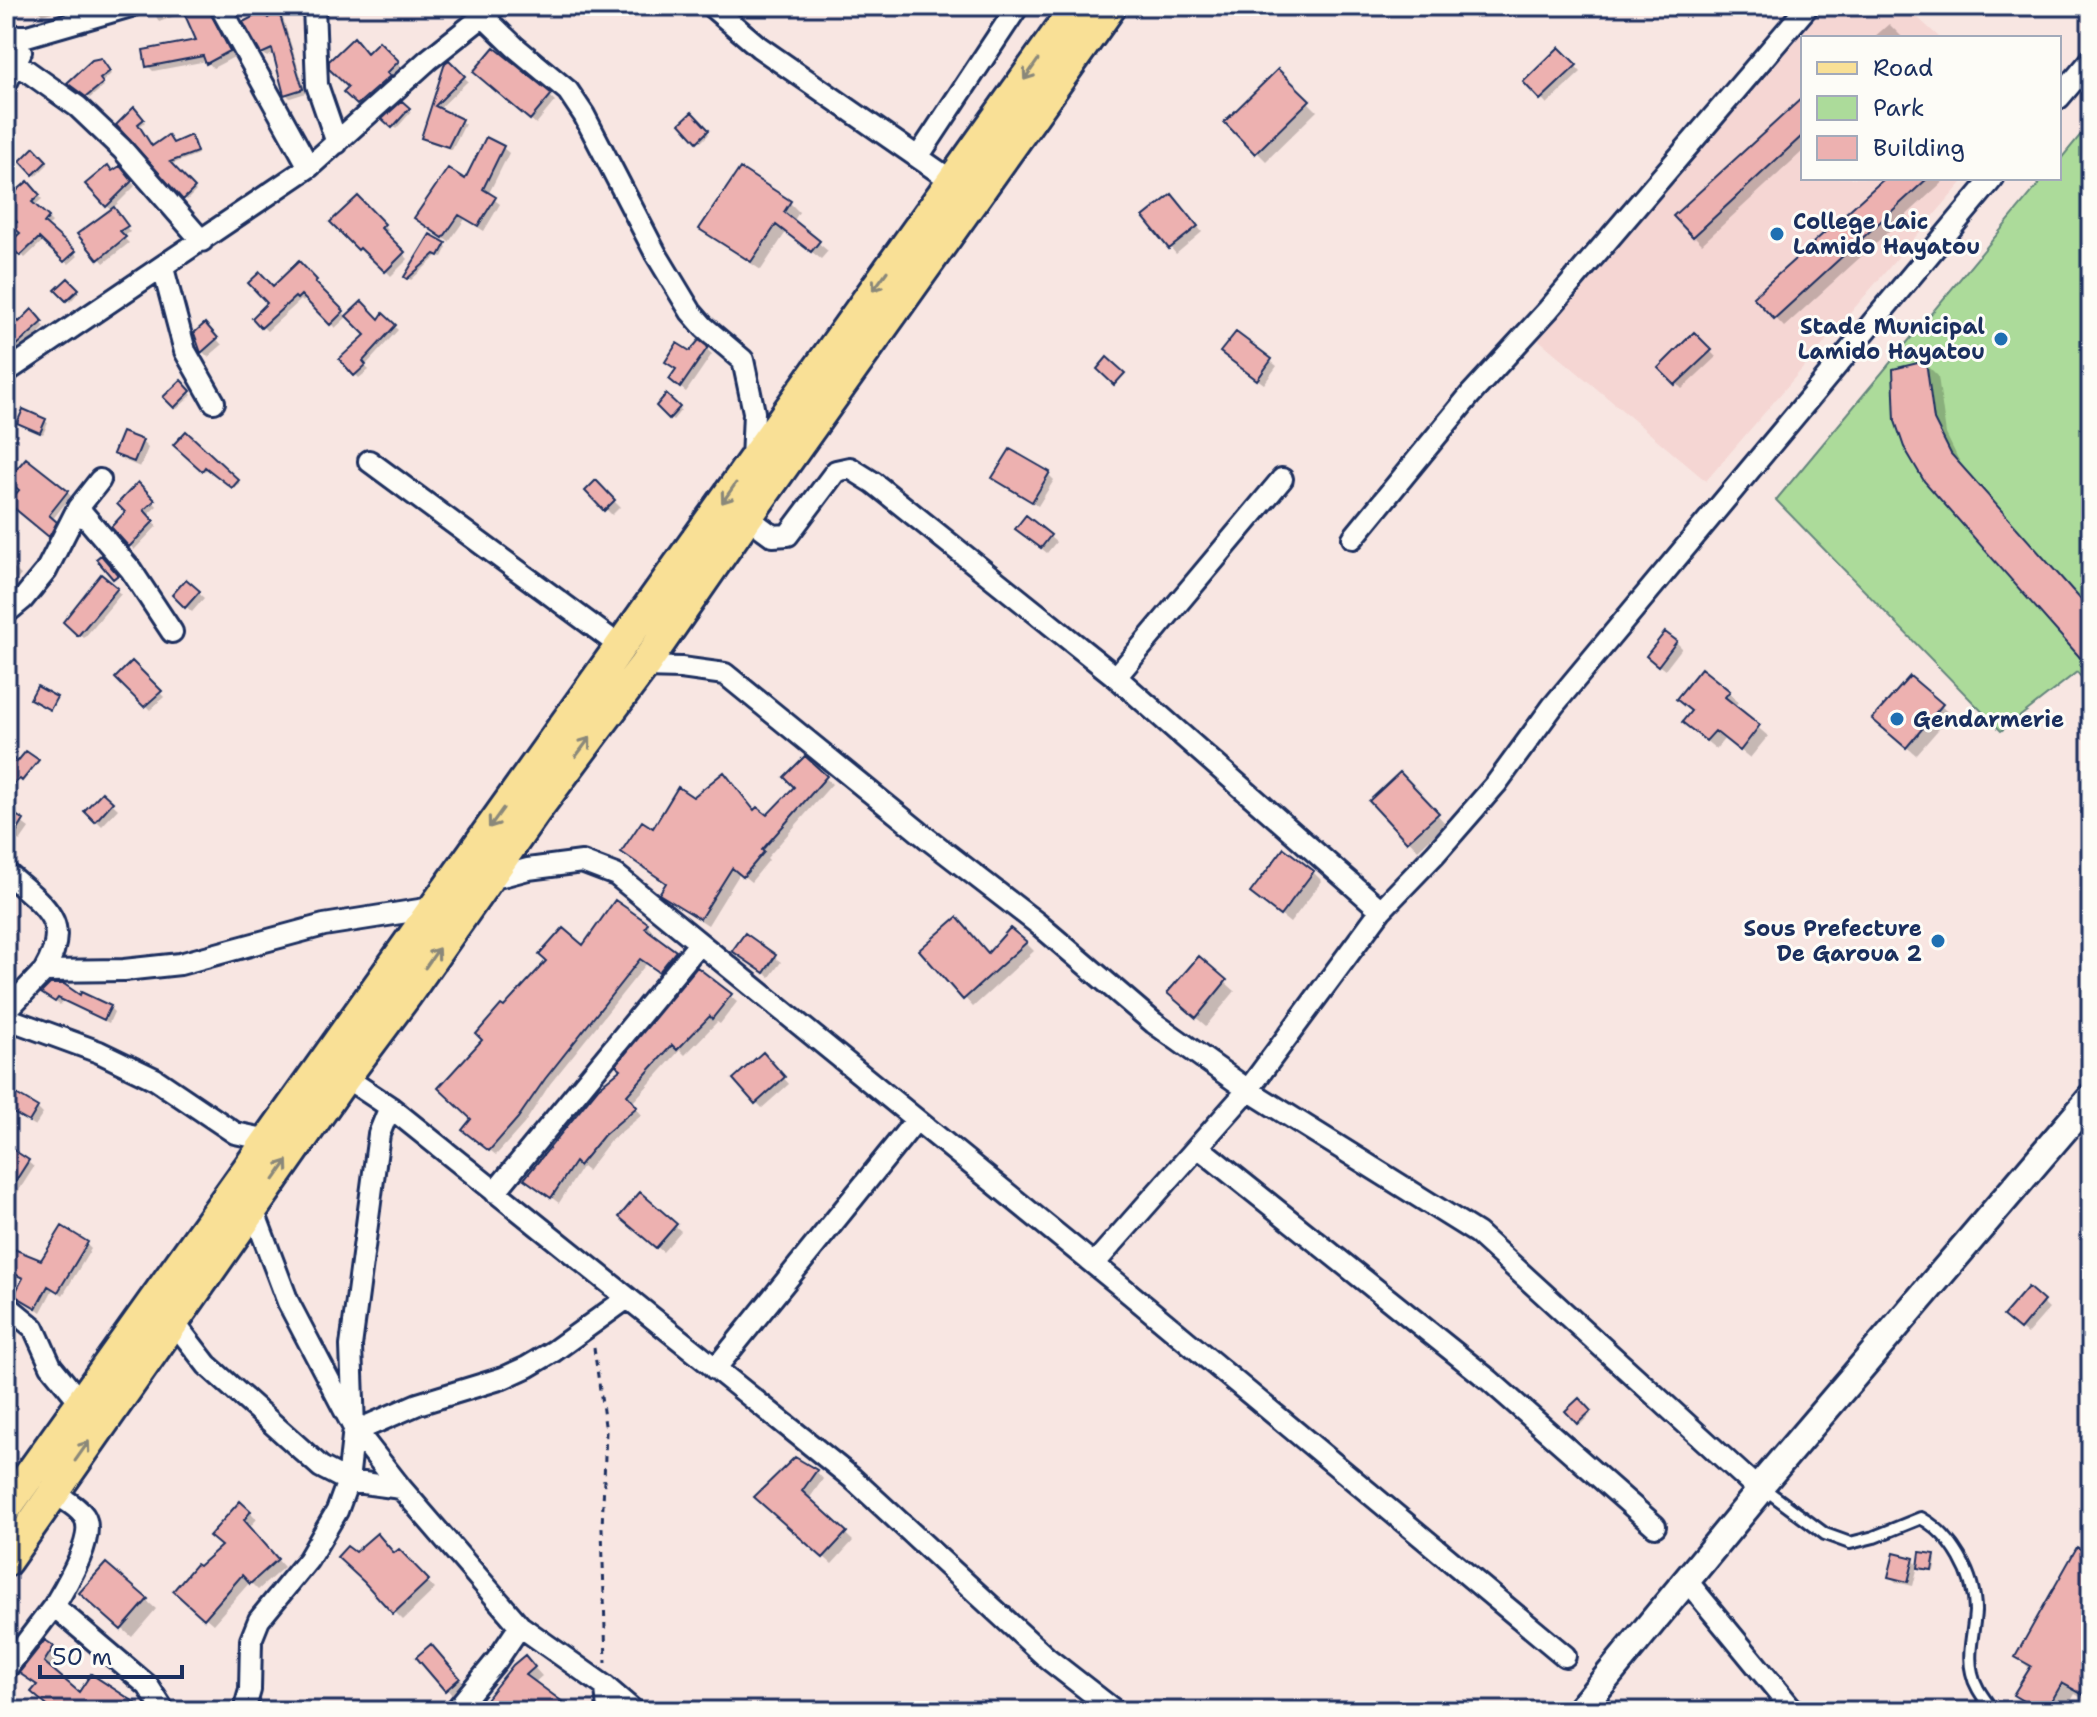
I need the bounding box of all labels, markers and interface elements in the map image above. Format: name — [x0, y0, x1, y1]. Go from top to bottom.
legend — [1801, 36, 2061, 180]
text: Road — [1873, 52, 1933, 84]
one-way arrow — [1023, 58, 1039, 80]
text: Park — [1873, 92, 1925, 124]
text: Building — [1873, 132, 1965, 164]
place label: College Laic Lamido Hayatou — [1793, 207, 1980, 261]
marker: College Laic Lamido Hayatou — [1768, 225, 1786, 243]
one-way arrow — [872, 270, 889, 292]
place label: Stade Municipal Lamido Hayatou — [1798, 312, 1985, 366]
marker: Stade Municipal Lamido Hayatou — [1992, 330, 2010, 348]
one-way arrow — [721, 481, 737, 503]
place label: Gendarmerie — [1913, 705, 2064, 734]
marker: Gendarmerie — [1888, 710, 1906, 728]
one-way arrow — [575, 737, 592, 758]
one-way arrow — [488, 807, 505, 828]
place label: Sous Prefecture De Garoua 2 — [1743, 914, 1922, 968]
marker: Sous Prefecture De Garoua 2 — [1929, 932, 1947, 950]
one-way arrow — [424, 948, 440, 970]
one-way arrow — [272, 1159, 289, 1181]
one-way arrow — [74, 1440, 90, 1462]
scale bar — [40, 1629, 182, 1679]
text: 50 m — [52, 1641, 112, 1673]

